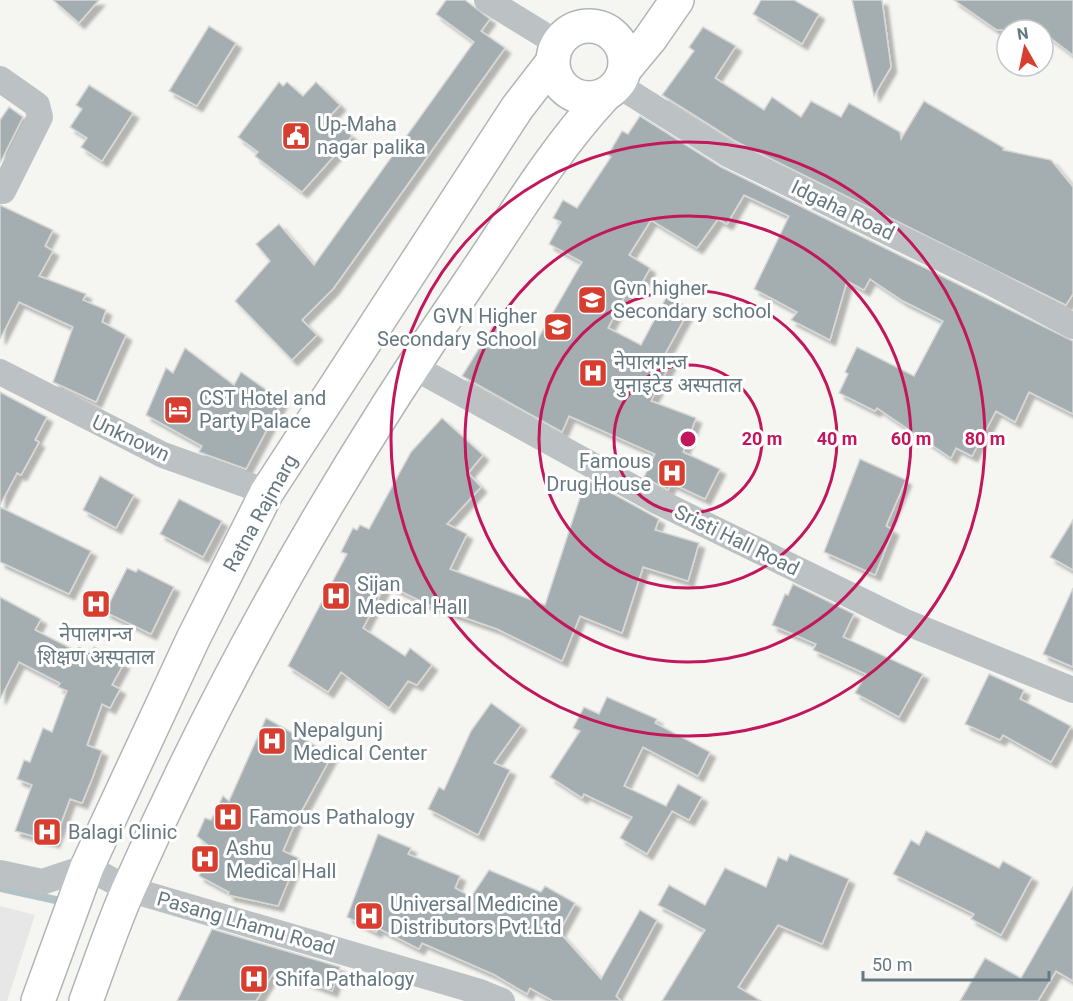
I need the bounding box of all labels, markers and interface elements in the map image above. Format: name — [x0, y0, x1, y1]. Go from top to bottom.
north arrow — [995, 18, 1055, 78]
text: N — [1016, 23, 1030, 44]
place label: Up-Maha nagar palika — [317, 112, 426, 159]
public building icon: Up-Maha nagar palika — [280, 120, 312, 152]
street label: Idgaha Road — [788, 175, 898, 245]
place label: Gvn higher Secondary school — [613, 276, 771, 323]
school or university icon: Gvn higher Secondary school — [576, 284, 608, 316]
place label: GVN Higher Secondary School — [377, 304, 537, 351]
school or university icon: GVN Higher Secondary School — [542, 311, 574, 343]
place label: नेपालगन्ज युनाइटेड अस्पताल — [614, 350, 742, 398]
hospital icon: नेपालगन्ज युनाइटेड अस्पताल — [577, 357, 609, 389]
place label: CST Hotel and Party Palace — [199, 386, 326, 433]
hotel icon: CST Hotel and Party Palace — [162, 394, 194, 426]
street label: Unknown — [88, 410, 174, 466]
text: 20 m — [742, 428, 782, 449]
text: 40 m — [817, 428, 857, 449]
text: 60 m — [891, 428, 931, 449]
text: 80 m — [965, 428, 1005, 449]
centre of rings — [678, 429, 698, 449]
place label: Famous Drug House — [546, 449, 651, 496]
street label: Ratna Rajmarg — [218, 450, 302, 576]
hospital icon: Famous Drug House — [656, 457, 688, 489]
street label: Sristi Hall Road — [671, 499, 803, 581]
place label: Sijan Medical Hall — [357, 572, 467, 619]
hospital icon: Sijan Medical Hall — [320, 580, 352, 612]
hospital icon: नेपालगन्ज शिक्षण अस्पताल — [80, 588, 112, 620]
place label: नेपालगन्ज शिक्षण अस्पताल — [37, 622, 155, 669]
place label: Nepalgunj Medical Center — [293, 718, 427, 765]
hospital icon: Nepalgunj Medical Center — [256, 725, 288, 757]
hospital icon: Famous Pathalogy — [212, 801, 244, 833]
place label: Famous Pathalogy — [249, 805, 415, 829]
hospital icon: Balagi Clinic — [31, 816, 63, 848]
place label: Balagi Clinic — [68, 820, 177, 844]
place label: Ashu Medical Hall — [226, 836, 336, 883]
hospital icon: Ashu Medical Hall — [189, 843, 221, 875]
street label: Pasang Lhamu Road — [154, 886, 338, 960]
place label: Universal Medicine Distributors Pvt.Ltd — [390, 892, 561, 939]
hospital icon: Universal Medicine Distributors Pvt.Ltd — [353, 900, 385, 932]
scale bar — [863, 944, 1049, 982]
text: 50 m — [872, 954, 912, 975]
hospital icon: Shifa Pathalogy — [238, 963, 270, 995]
place label: Shifa Pathalogy — [275, 967, 415, 991]

